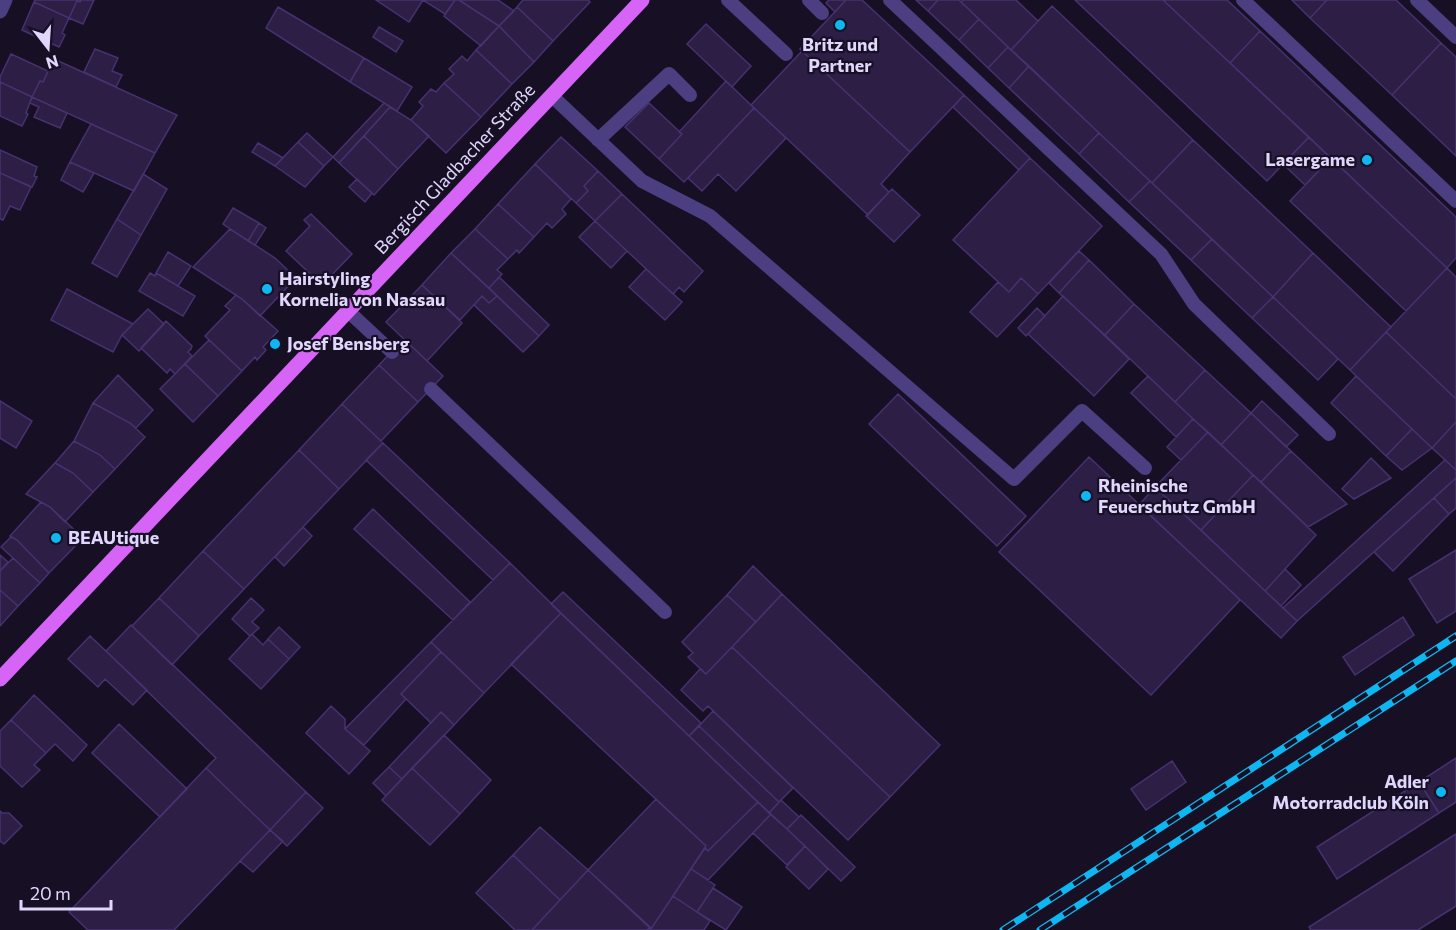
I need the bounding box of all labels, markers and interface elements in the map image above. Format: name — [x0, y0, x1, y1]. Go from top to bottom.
north arrow — [18, 18, 78, 78]
marker: Britz und Partner — [833, 18, 847, 32]
place label: Britz und Partner — [802, 33, 878, 76]
text: N — [44, 52, 61, 74]
street label: Bergisch Gladbacher Straße — [369, 78, 539, 258]
place label: Lasergame — [1265, 148, 1355, 170]
marker: Lasergame — [1360, 153, 1374, 167]
place label: Hairstyling Kornelia von Nassau — [279, 267, 445, 310]
marker: Hairstyling Kornelia von Nassau — [260, 282, 274, 296]
place label: Josef Bensberg — [287, 332, 410, 354]
marker: Josef Bensberg — [268, 337, 282, 351]
place label: Rheinische Feuerschutz GmbH — [1098, 474, 1256, 517]
marker: Rheinische Feuerschutz GmbH — [1079, 489, 1093, 503]
place label: BEAUtique — [68, 526, 159, 548]
marker: BEAUtique — [49, 531, 63, 545]
place label: Adler Motorradclub Köln — [1272, 770, 1430, 813]
marker: Adler Motorradclub Köln — [1434, 785, 1448, 799]
scale bar — [21, 873, 111, 911]
text: 20 m — [30, 882, 71, 904]

